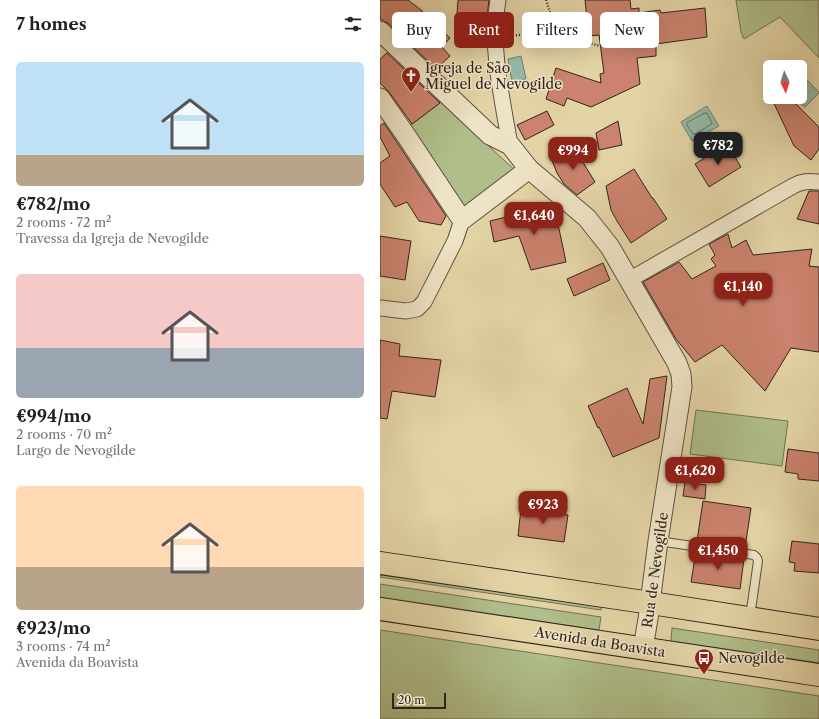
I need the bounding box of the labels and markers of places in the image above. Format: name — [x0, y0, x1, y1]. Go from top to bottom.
place label: Igreja de São Miguel de Nevogilde — [425, 59, 562, 93]
church icon: Igreja de São Miguel de Nevogilde — [400, 65, 422, 93]
pin: €782 — [694, 132, 742, 166]
pin: €994 — [549, 137, 597, 171]
pin: €1,640 — [501, 202, 567, 236]
pin: €1,140 — [710, 273, 776, 307]
pin: €1,620 — [662, 457, 728, 491]
pin: €923 — [519, 491, 567, 525]
pin: €1,450 — [685, 537, 751, 571]
bus stop icon: Nevogilde — [693, 647, 715, 675]
place label: Nevogilde — [718, 649, 785, 667]

